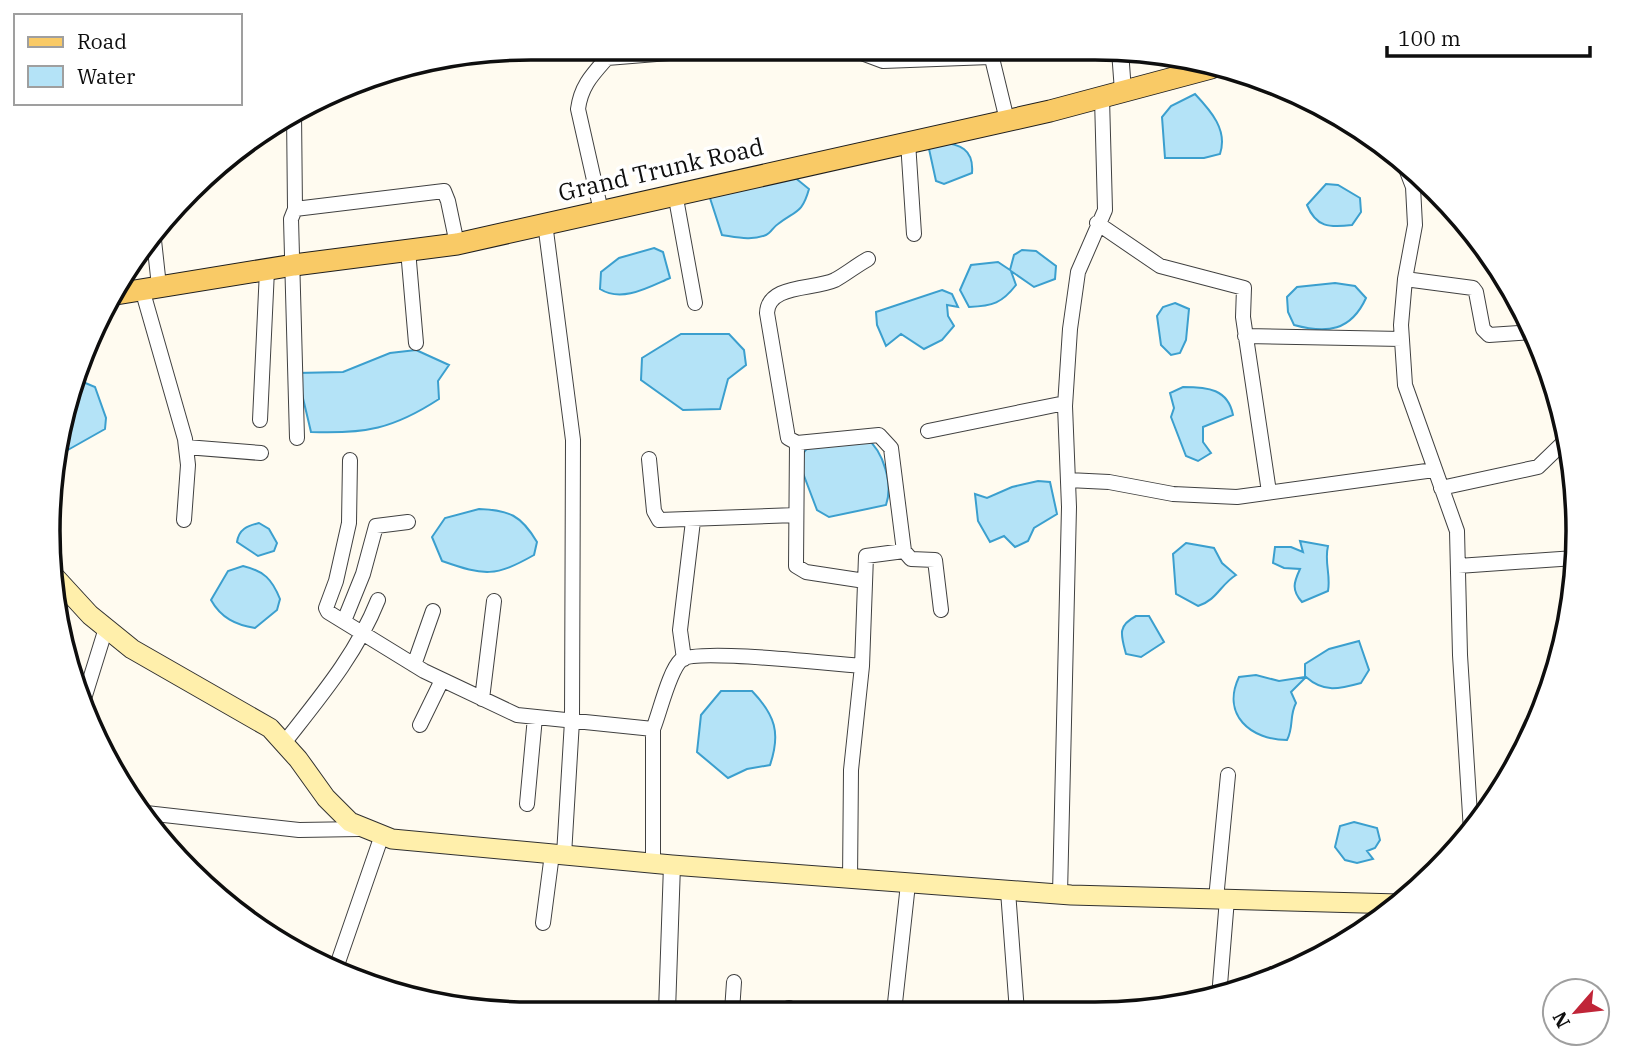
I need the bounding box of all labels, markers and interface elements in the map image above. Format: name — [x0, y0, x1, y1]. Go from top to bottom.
legend — [14, 14, 242, 105]
scale bar — [1387, 14, 1590, 58]
text: 100 m — [1398, 24, 1461, 52]
text: Road — [77, 27, 127, 55]
text: Water — [77, 62, 136, 90]
street label: Grand Trunk Road — [555, 130, 767, 208]
north arrow — [1541, 977, 1611, 1047]
text: N — [1547, 1008, 1575, 1032]

